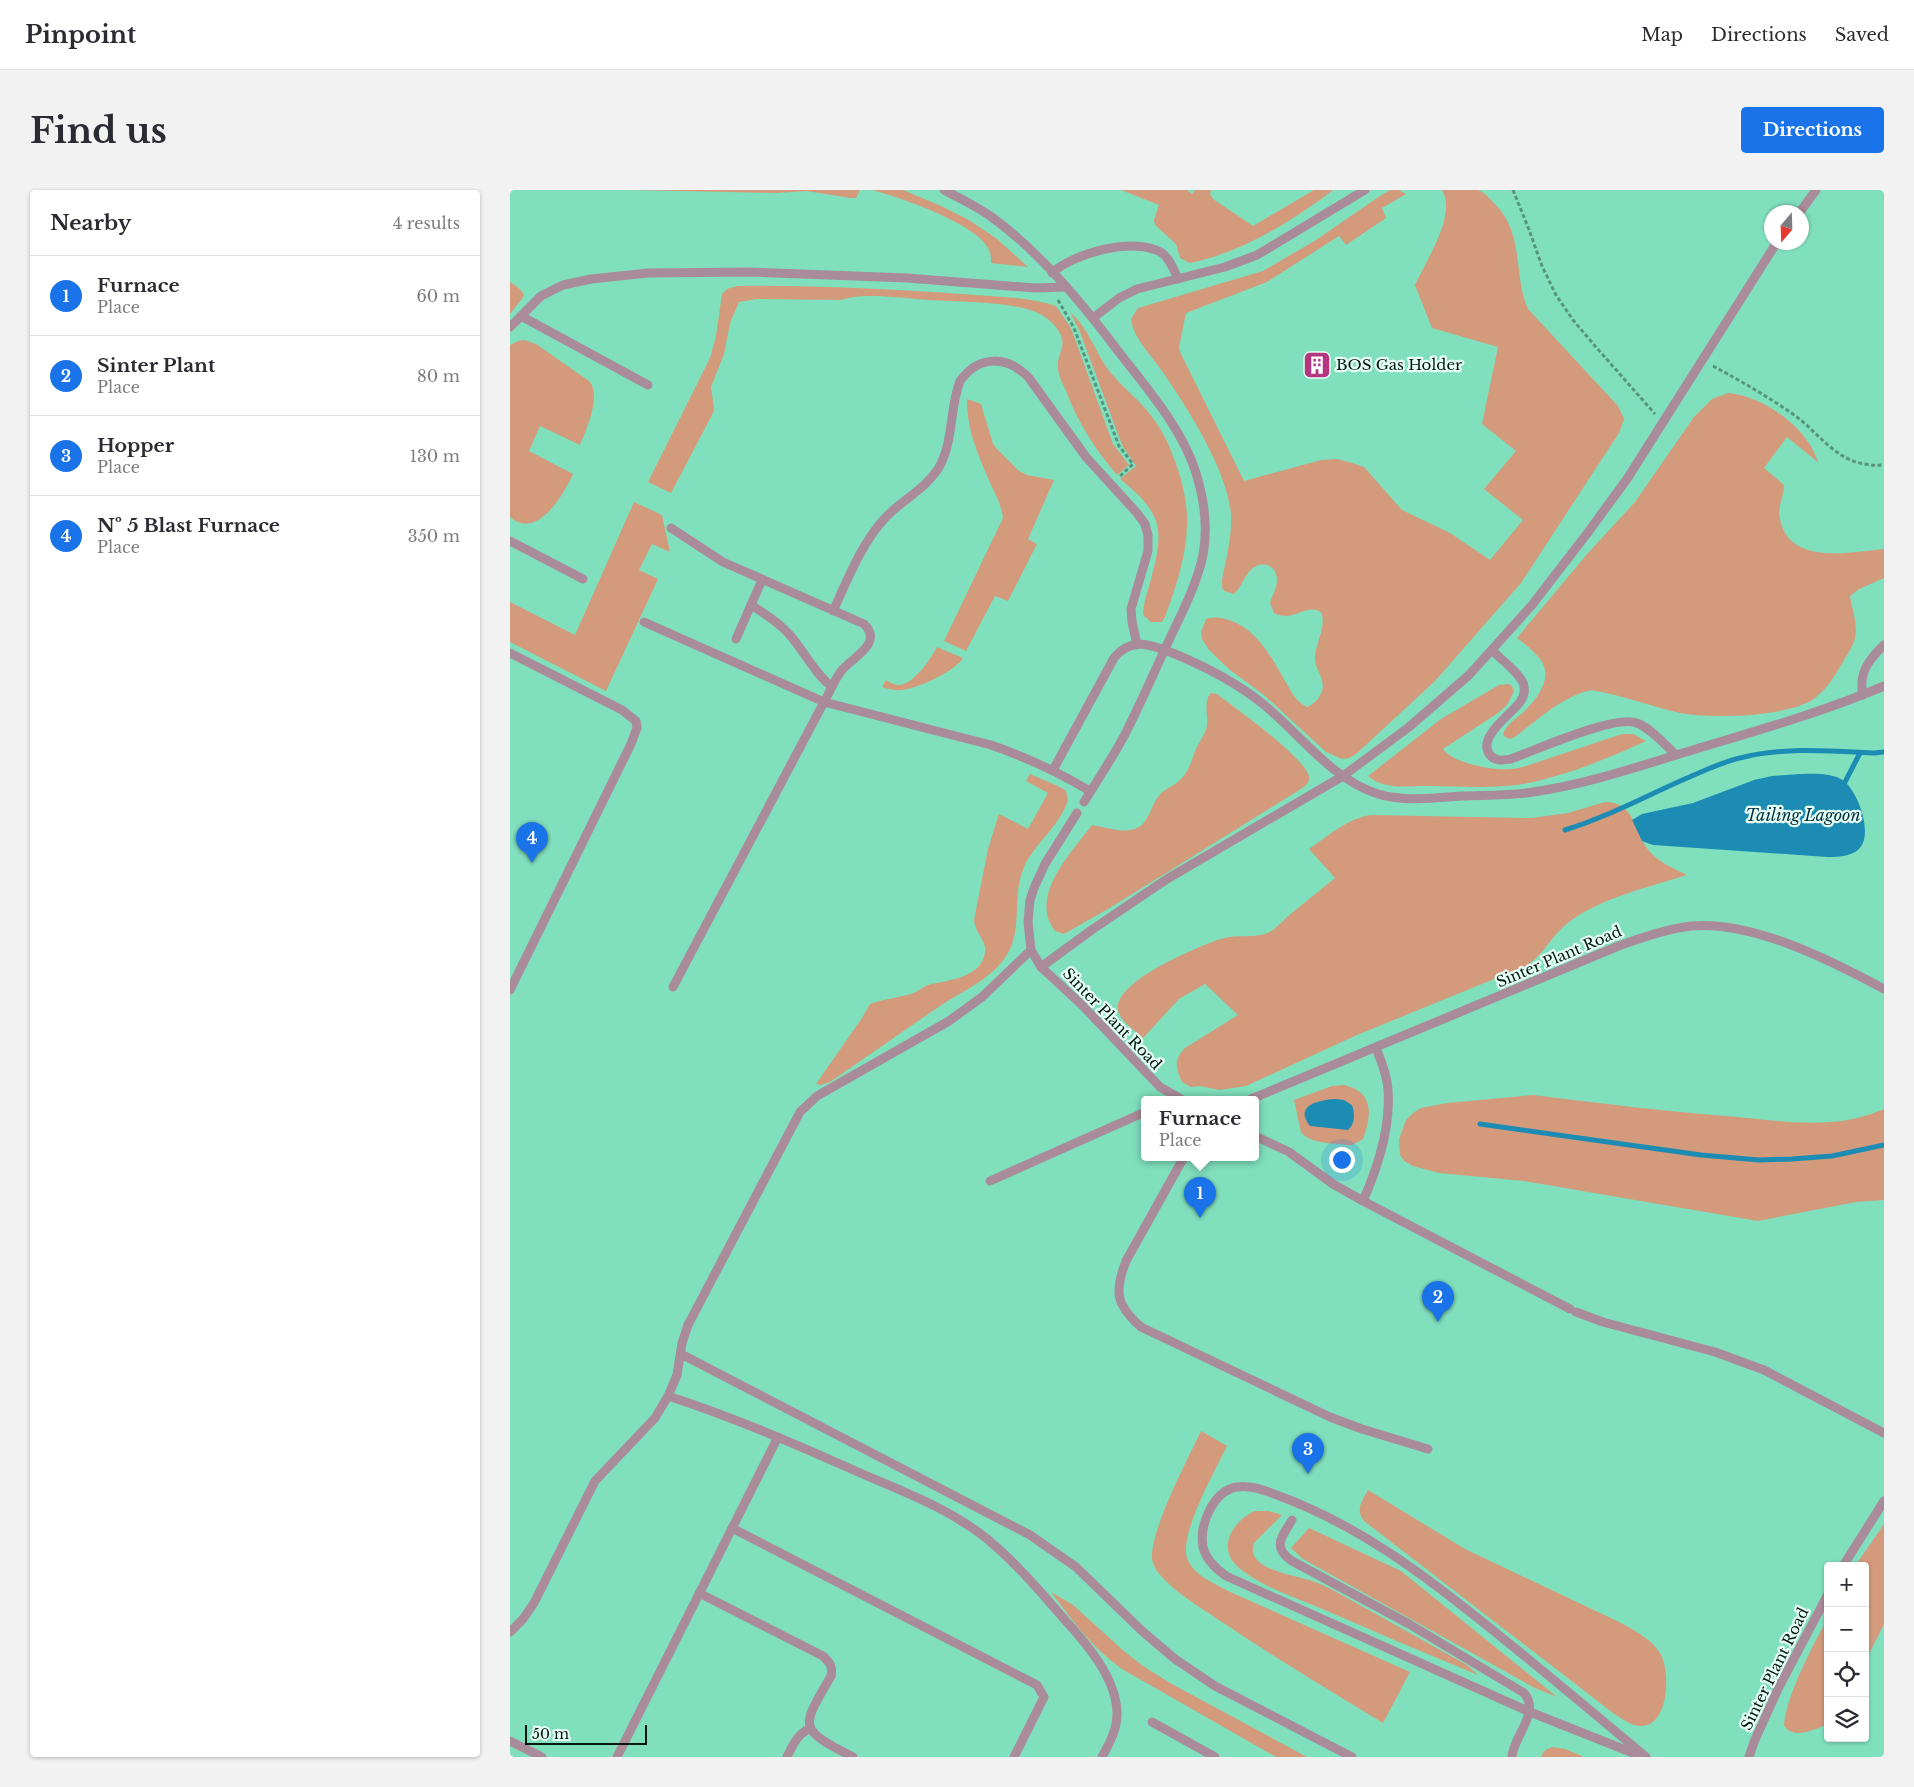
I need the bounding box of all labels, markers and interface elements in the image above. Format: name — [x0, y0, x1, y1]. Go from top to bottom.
text: Pinpoint — [25, 20, 136, 49]
text: Map — [1641, 24, 1683, 46]
text: Directions — [1711, 24, 1807, 46]
text: Saved — [1835, 24, 1889, 46]
button: Directions — [1741, 107, 1884, 153]
text: Find us — [30, 109, 167, 152]
north arrow — [1764, 205, 1809, 250]
text: Nearby — [50, 210, 131, 236]
text: 4 results — [393, 213, 460, 233]
text: Furnace — [97, 274, 180, 297]
text: 1 — [63, 286, 69, 306]
text: 60 m — [417, 286, 460, 306]
text: Place — [97, 297, 140, 317]
building icon: BOS Gas Holder — [1302, 350, 1332, 380]
text: Sinter Plant — [97, 354, 215, 377]
place label: BOS Gas Holder — [1336, 355, 1463, 374]
text: 2 — [61, 366, 71, 386]
text: 80 m — [417, 366, 460, 386]
text: Place — [97, 377, 140, 397]
text: Hopper — [97, 434, 174, 457]
text: 3 — [61, 446, 71, 466]
text: 130 m — [410, 446, 460, 466]
text: Place — [97, 457, 140, 477]
text: Nº 5 Blast Furnace — [97, 514, 280, 537]
text: 4 — [61, 526, 71, 546]
text: 350 m — [408, 526, 460, 546]
text: Place — [97, 537, 140, 557]
water label: Tailing Lagoon — [1746, 805, 1860, 825]
pin: 4 — [516, 822, 548, 863]
street label: Sinter Plant Road — [1493, 922, 1624, 992]
street label: Sinter Plant Road — [1059, 964, 1166, 1074]
popup — [1141, 1096, 1259, 1161]
text: Furnace — [1159, 1107, 1241, 1130]
text: Place — [1159, 1130, 1202, 1150]
your location — [1329, 1147, 1355, 1173]
pin: 1 — [1184, 1177, 1216, 1218]
pin: 2 — [1422, 1281, 1454, 1322]
pin: 3 — [1292, 1433, 1324, 1474]
map controls — [1824, 1562, 1869, 1742]
button: + — [1824, 1562, 1869, 1607]
street label: Sinter Plant Road — [1737, 1604, 1813, 1733]
button: − — [1824, 1607, 1869, 1652]
button: locate — [1824, 1652, 1869, 1697]
button: layers — [1824, 1697, 1869, 1742]
scale bar — [525, 1722, 648, 1745]
text: 50 m — [532, 1725, 569, 1743]

